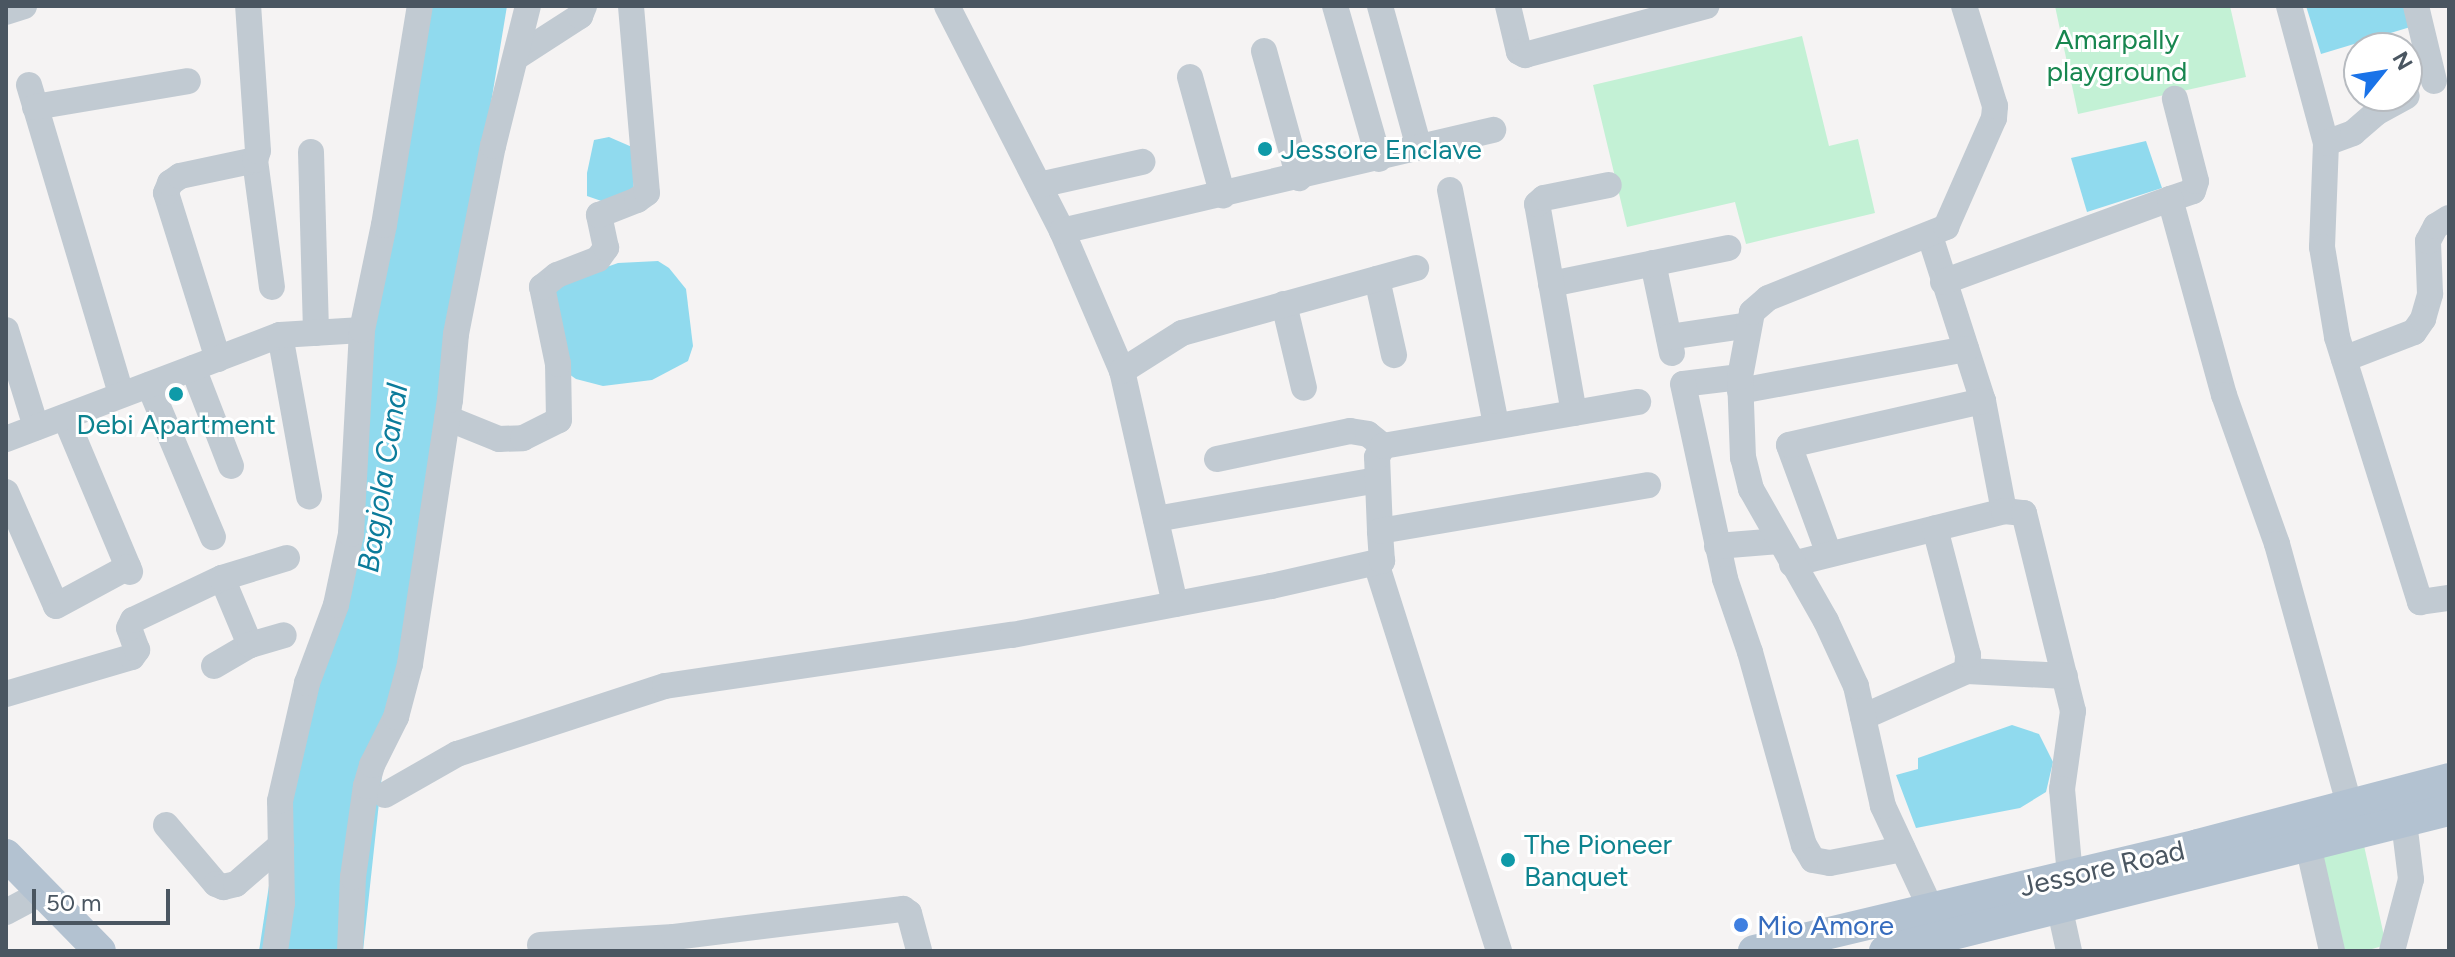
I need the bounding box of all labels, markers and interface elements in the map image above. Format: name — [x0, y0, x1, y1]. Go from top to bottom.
park label: Amarpally playground — [2047, 22, 2187, 88]
north arrow — [2343, 32, 2423, 112]
text: N — [2387, 47, 2418, 75]
place label: Jessore Enclave — [1281, 132, 1482, 166]
marker: Jessore Enclave — [1256, 140, 1274, 158]
water label: Bagjola Canal — [350, 381, 416, 575]
marker: Debi Apartment — [167, 385, 185, 403]
place label: Debi Apartment — [76, 407, 276, 441]
place label: The Pioneer Banquet — [1524, 827, 1672, 893]
street label: Jessore Road — [2016, 833, 2188, 903]
marker: The Pioneer Banquet — [1499, 851, 1517, 869]
scale bar — [36, 873, 174, 923]
text: 50 m — [46, 888, 102, 917]
place label: Mio Amore — [1757, 908, 1894, 942]
marker: Mio Amore — [1732, 916, 1750, 934]

